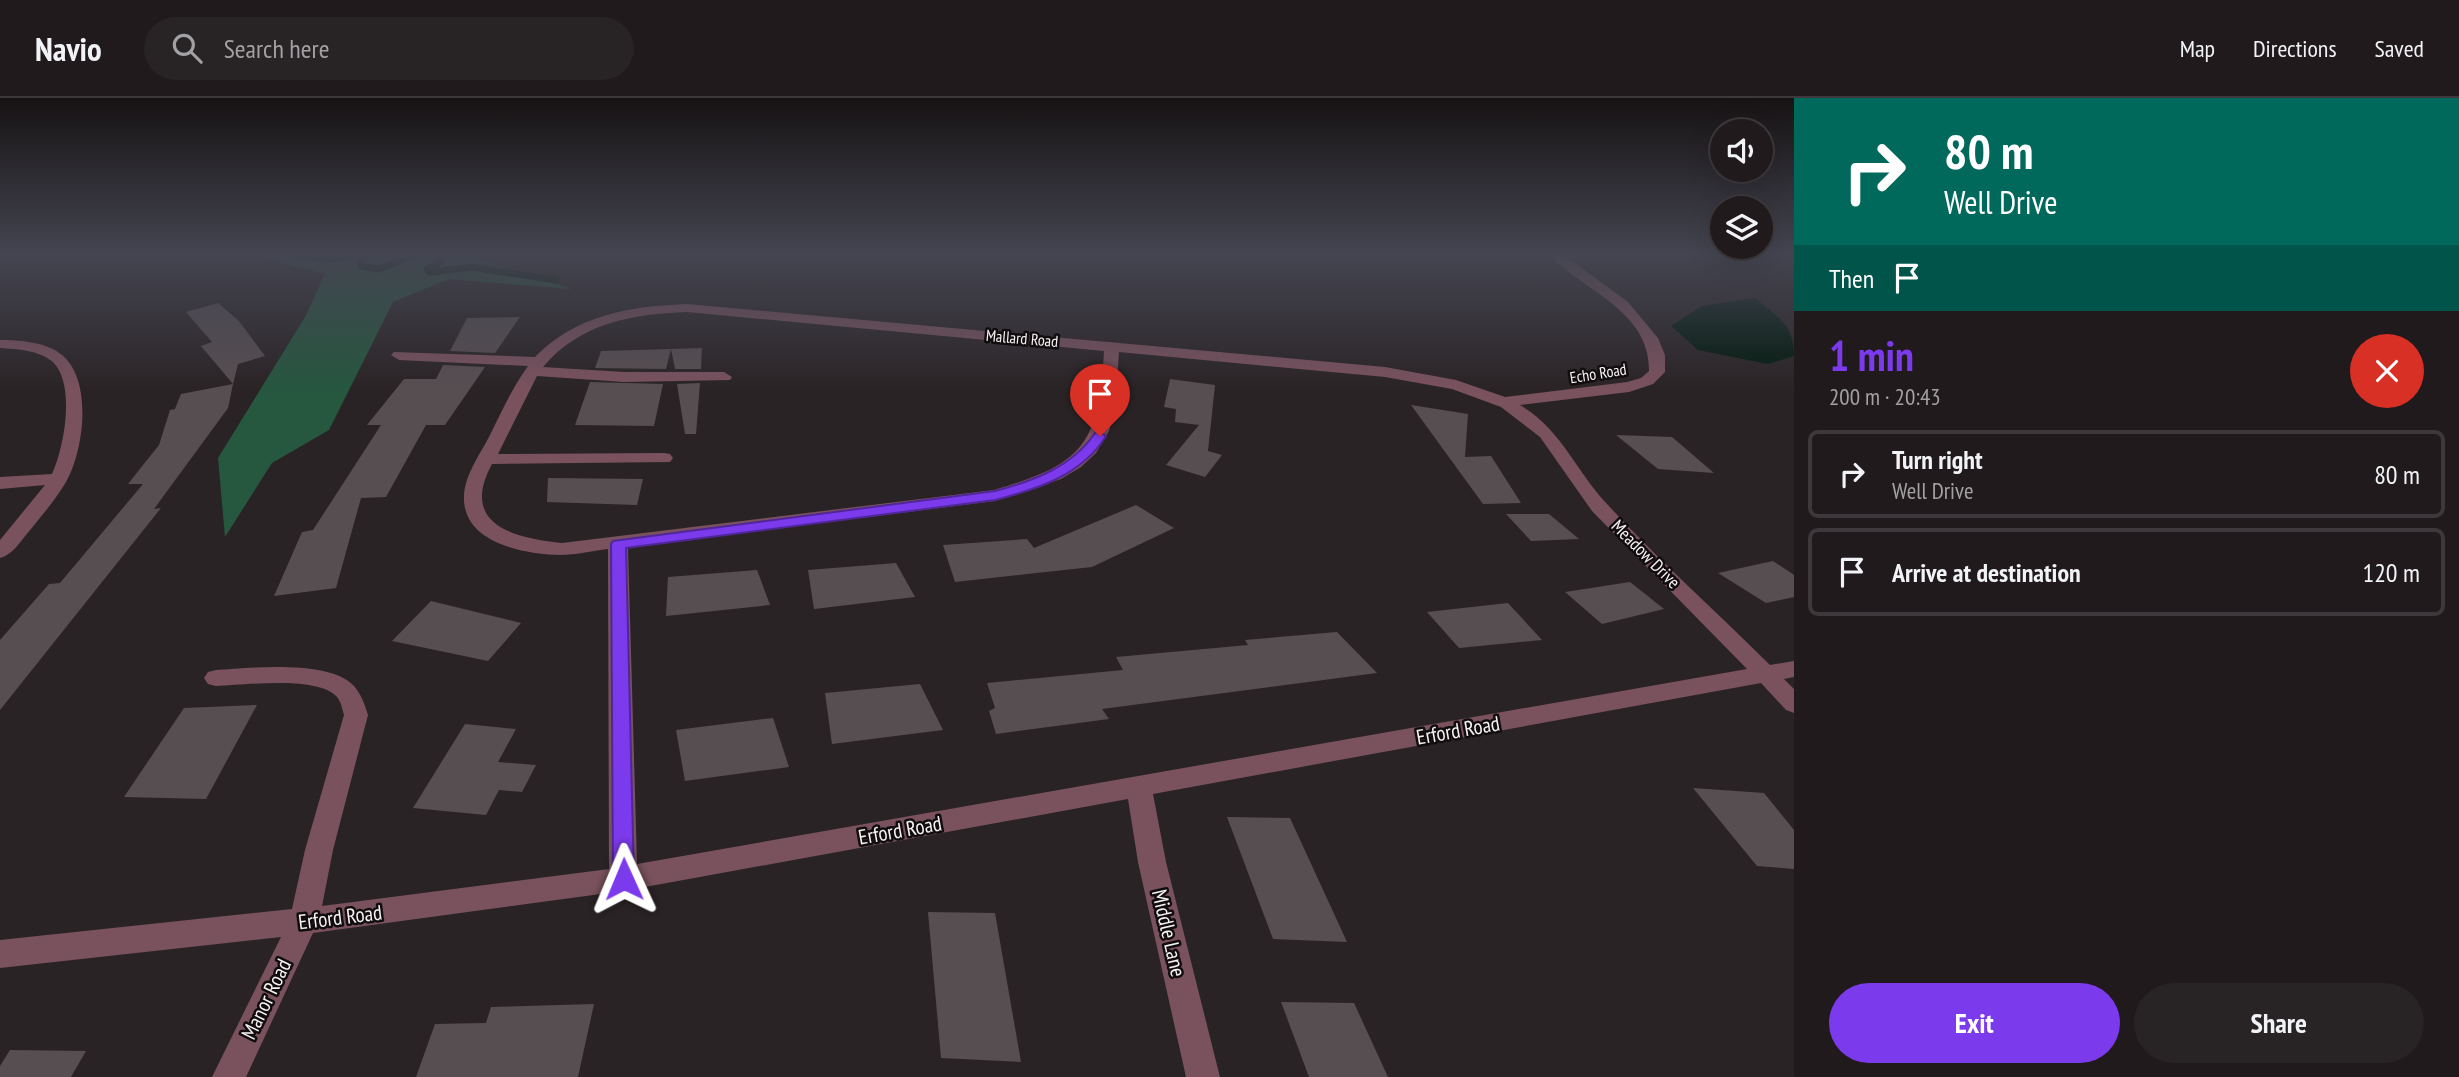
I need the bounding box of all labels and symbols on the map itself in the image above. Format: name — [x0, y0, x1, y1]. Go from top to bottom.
street label: Mallard Road — [985, 325, 1059, 351]
street label: Echo Road — [1568, 359, 1628, 387]
pin — [1070, 364, 1130, 436]
street label: Meadow Drive — [1607, 515, 1685, 593]
street label: Erford Road — [1414, 709, 1502, 751]
street label: Erford Road — [856, 809, 944, 851]
position arrow — [587, 842, 661, 916]
street label: Middle Lane — [1146, 887, 1192, 979]
street label: Erford Road — [297, 898, 383, 936]
street label: Manor Road — [235, 954, 297, 1044]

